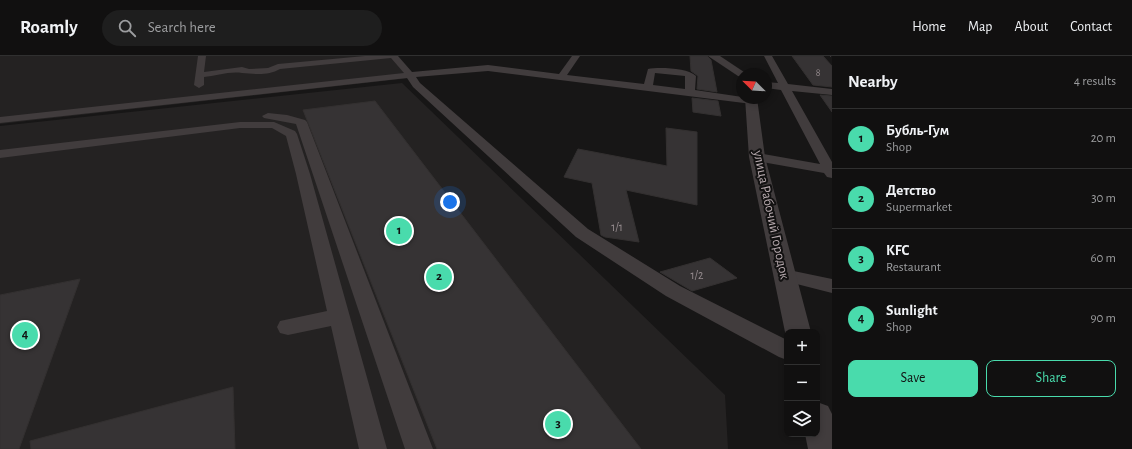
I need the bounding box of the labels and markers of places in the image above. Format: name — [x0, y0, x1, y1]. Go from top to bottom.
pin: 1 — [386, 216, 412, 246]
pin: 2 — [426, 262, 452, 292]
pin: 4 — [12, 320, 38, 350]
pin: 3 — [545, 409, 571, 439]

